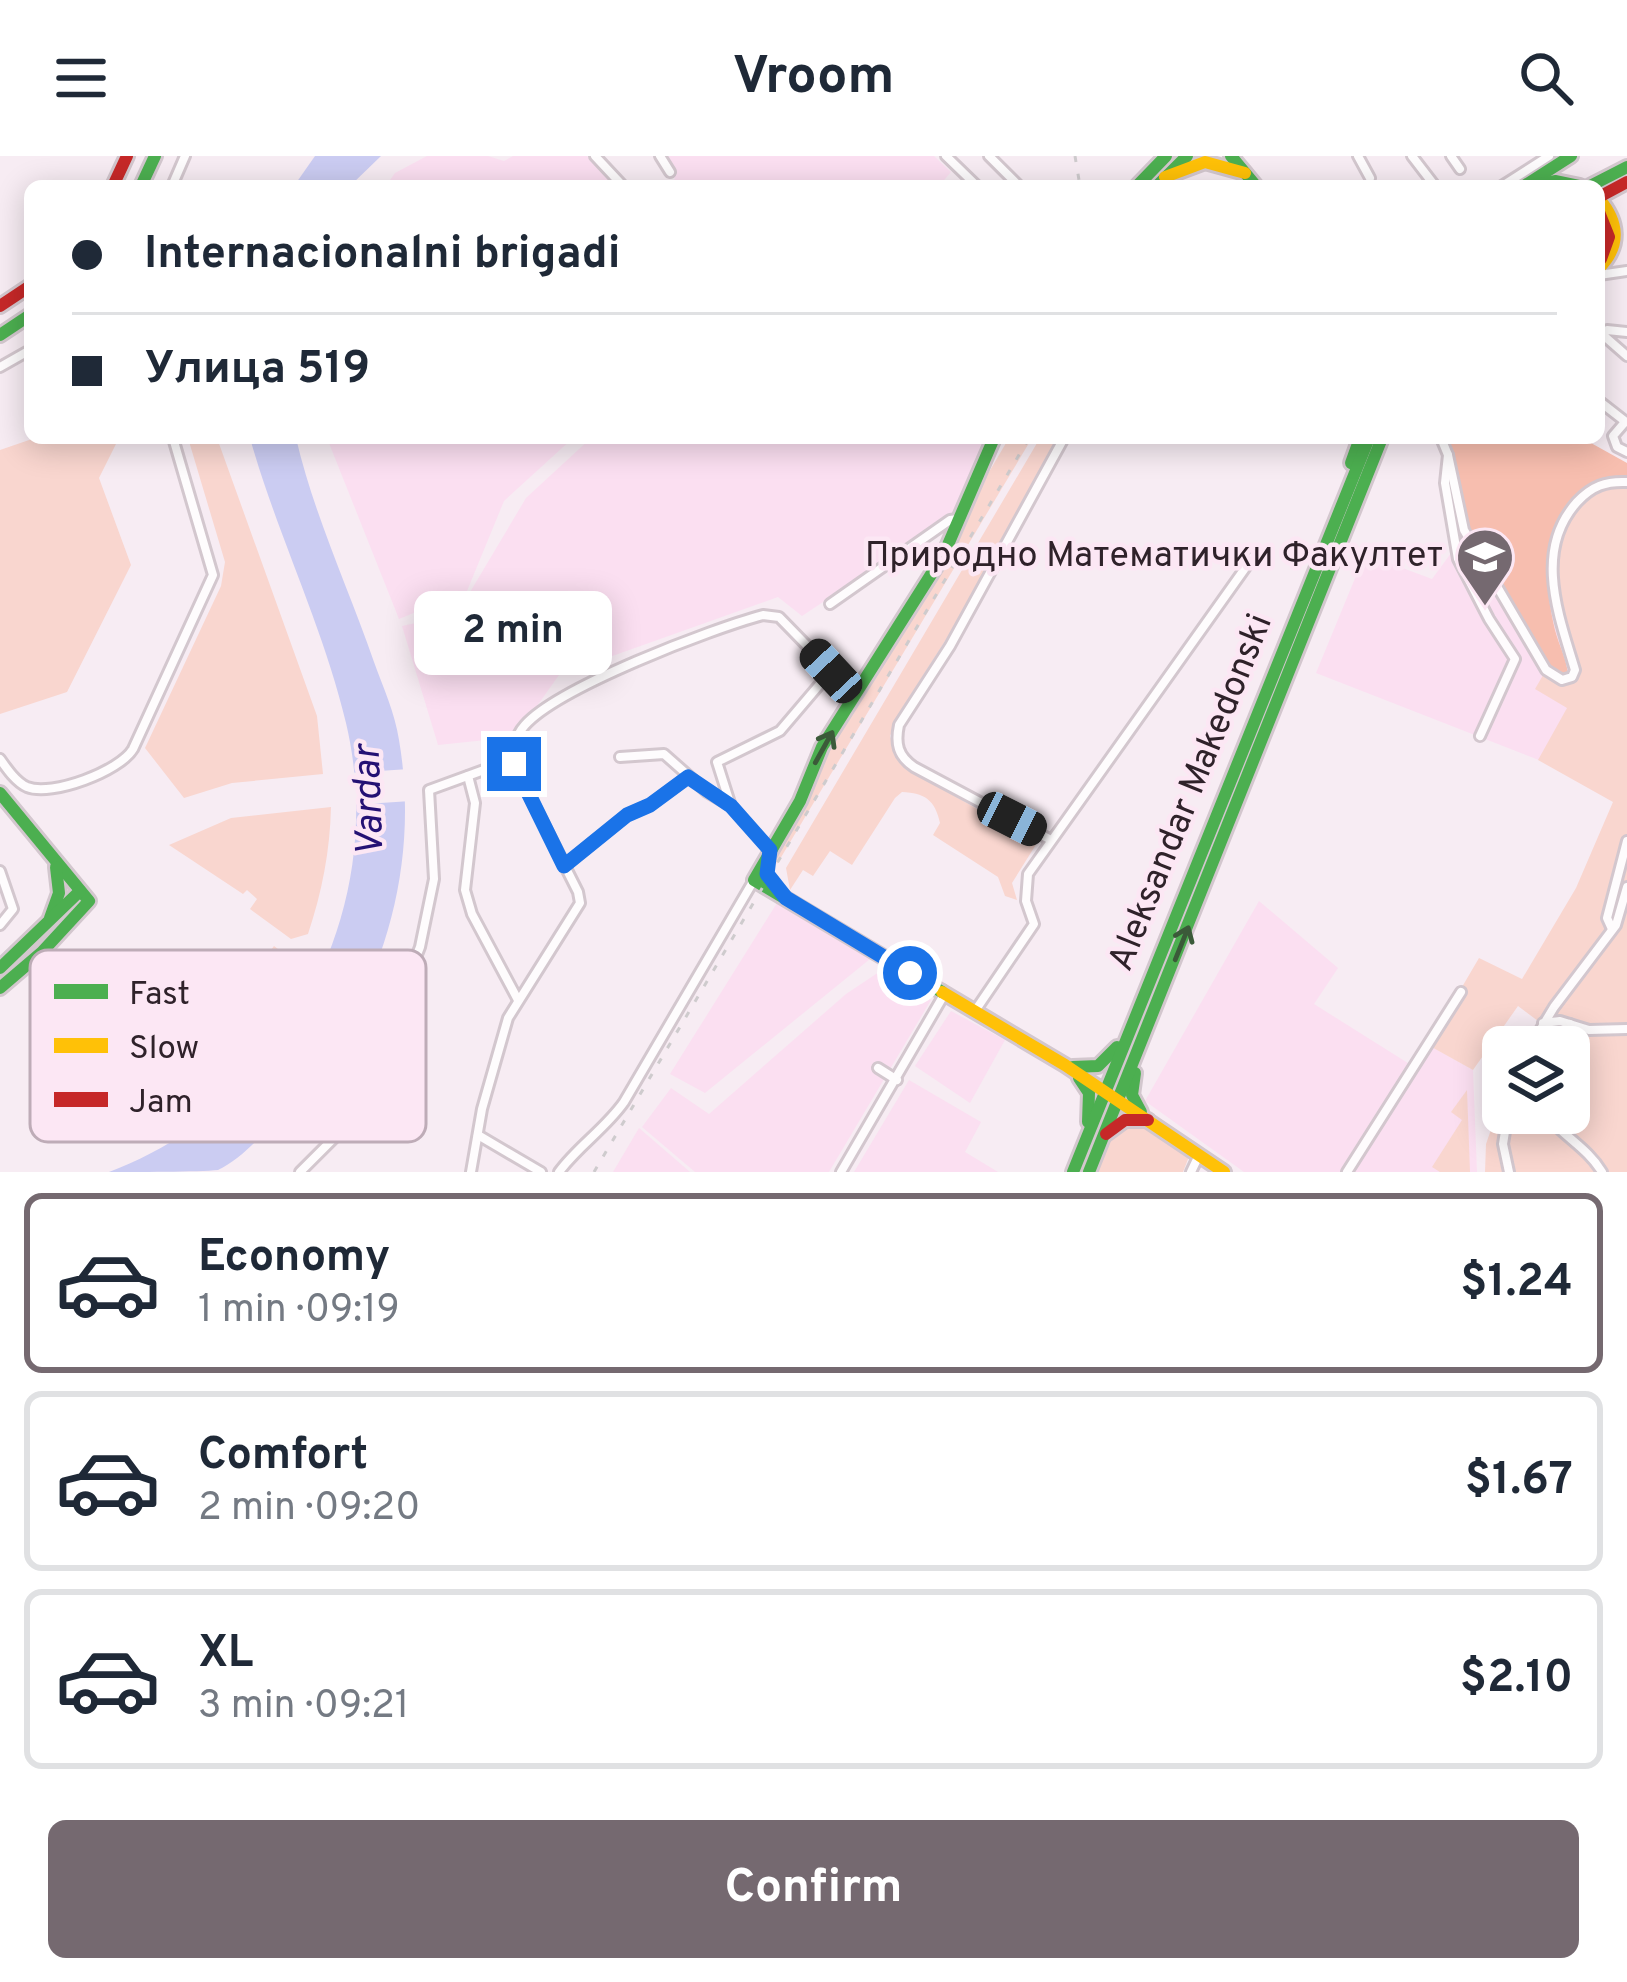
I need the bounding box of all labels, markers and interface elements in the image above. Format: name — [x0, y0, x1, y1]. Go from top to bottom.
text: Vroom — [732, 44, 895, 113]
icon: menu — [48, 45, 114, 111]
icon: search — [1513, 45, 1579, 111]
text: Internacionalni brigadi — [144, 227, 620, 284]
text: Улица 519 — [144, 342, 370, 399]
school or university icon: Природно Математички Факултет — [1454, 526, 1516, 608]
place label: Природно Математички Факултет — [865, 534, 1443, 580]
callout: 2 min — [415, 590, 613, 674]
text: 2 min — [462, 608, 564, 657]
street label: Aleksandar Makedonski — [1099, 608, 1285, 978]
car — [793, 632, 869, 710]
one-way arrow — [813, 730, 836, 765]
route end — [487, 737, 541, 791]
water label: Vardar — [344, 741, 397, 858]
car — [972, 787, 1052, 851]
one-way arrow — [1173, 926, 1194, 963]
route start — [883, 946, 937, 1000]
legend — [30, 950, 426, 1142]
text: Fast — [129, 975, 190, 1017]
map controls — [1482, 1026, 1590, 1134]
button: layers — [1482, 1026, 1590, 1134]
text: Slow — [129, 1029, 199, 1071]
text: Jam — [129, 1083, 193, 1125]
icon: car — [54, 1229, 162, 1337]
text: Economy — [198, 1230, 390, 1287]
text: $1.24 — [1460, 1255, 1573, 1312]
text: 1 min · 09:19 — [198, 1287, 400, 1336]
icon: car — [54, 1427, 162, 1535]
text: Comfort — [198, 1428, 368, 1485]
text: $1.67 — [1465, 1453, 1573, 1510]
text: 2 min · 09:20 — [198, 1485, 420, 1534]
icon: car — [54, 1625, 162, 1733]
text: XL — [198, 1626, 253, 1683]
text: $2.10 — [1460, 1651, 1573, 1708]
text: 3 min · 09:21 — [198, 1683, 409, 1732]
button: Confirm — [48, 1820, 1579, 1958]

